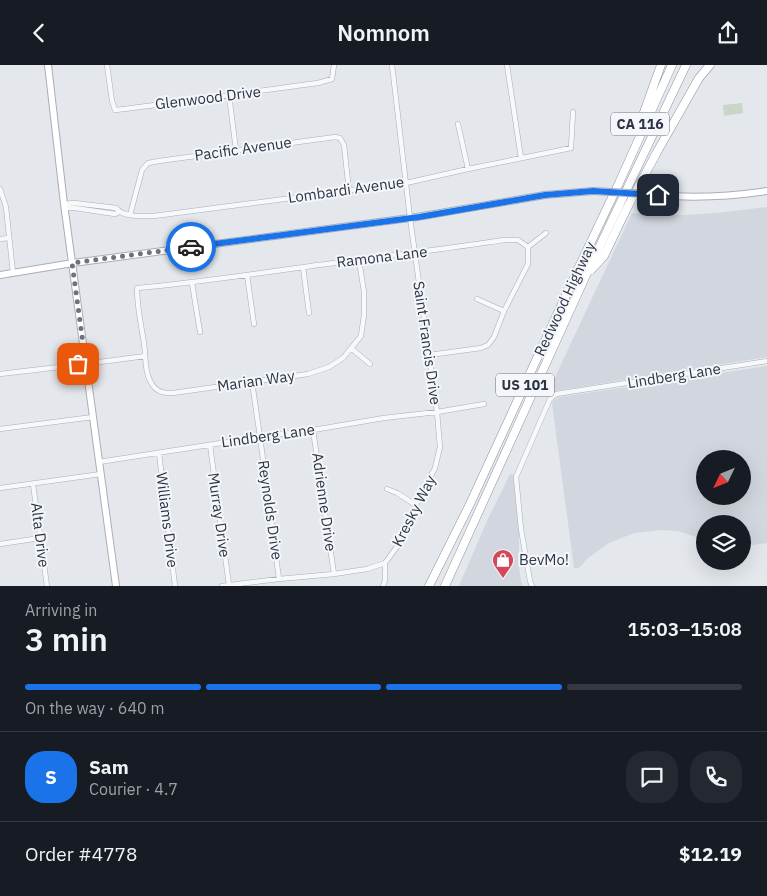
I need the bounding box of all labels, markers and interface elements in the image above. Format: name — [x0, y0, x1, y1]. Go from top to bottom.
text: Nomnom — [337, 18, 430, 47]
icon: back — [25, 19, 53, 47]
icon: share — [714, 19, 742, 47]
street label: Glenwood Drive — [154, 82, 262, 113]
road number: CA 116 — [611, 113, 669, 135]
street label: Pacific Avenue — [193, 132, 293, 165]
street label: Lombardi Avenue — [287, 172, 405, 207]
pin — [637, 174, 679, 216]
icon: home — [644, 181, 672, 209]
courier — [166, 222, 216, 272]
icon: car — [177, 233, 205, 261]
street label: Redwood Highway — [530, 238, 600, 359]
street label: Ramona Lane — [335, 242, 428, 271]
street label: Saint Francis Drive — [409, 280, 446, 406]
pin — [57, 343, 99, 385]
icon: bag — [64, 350, 92, 378]
street label: Lindberg Lane — [626, 359, 722, 392]
street label: Marian Way — [216, 366, 296, 395]
road number: US 101 — [496, 373, 554, 397]
street label: Lindberg Lane — [220, 420, 316, 451]
north arrow — [696, 450, 751, 505]
map controls — [696, 450, 751, 570]
street label: Adrienne Drive — [308, 451, 341, 552]
street label: Reynolds Drive — [254, 459, 287, 561]
street label: Williams Drive — [152, 471, 183, 569]
street label: Murray Drive — [204, 471, 235, 559]
street label: Kresky Way — [387, 471, 440, 550]
street label: Alta Drive — [27, 501, 54, 568]
button: layers — [696, 515, 751, 570]
shop icon: BevMo! — [491, 548, 515, 579]
place label: BevMo! — [519, 550, 569, 569]
text: Arriving in — [25, 600, 97, 620]
text: 15:03–15:08 — [628, 617, 742, 641]
text: 3 min — [25, 618, 108, 660]
text: On the way · 640 m — [25, 698, 164, 718]
button: chat — [626, 751, 678, 803]
button: phone — [690, 751, 742, 803]
text: Sam — [89, 755, 129, 779]
text: S — [45, 765, 57, 789]
text: Courier · 4.7 — [89, 779, 178, 799]
text: Order #4778 — [25, 842, 137, 866]
text: $12.19 — [679, 842, 742, 866]

